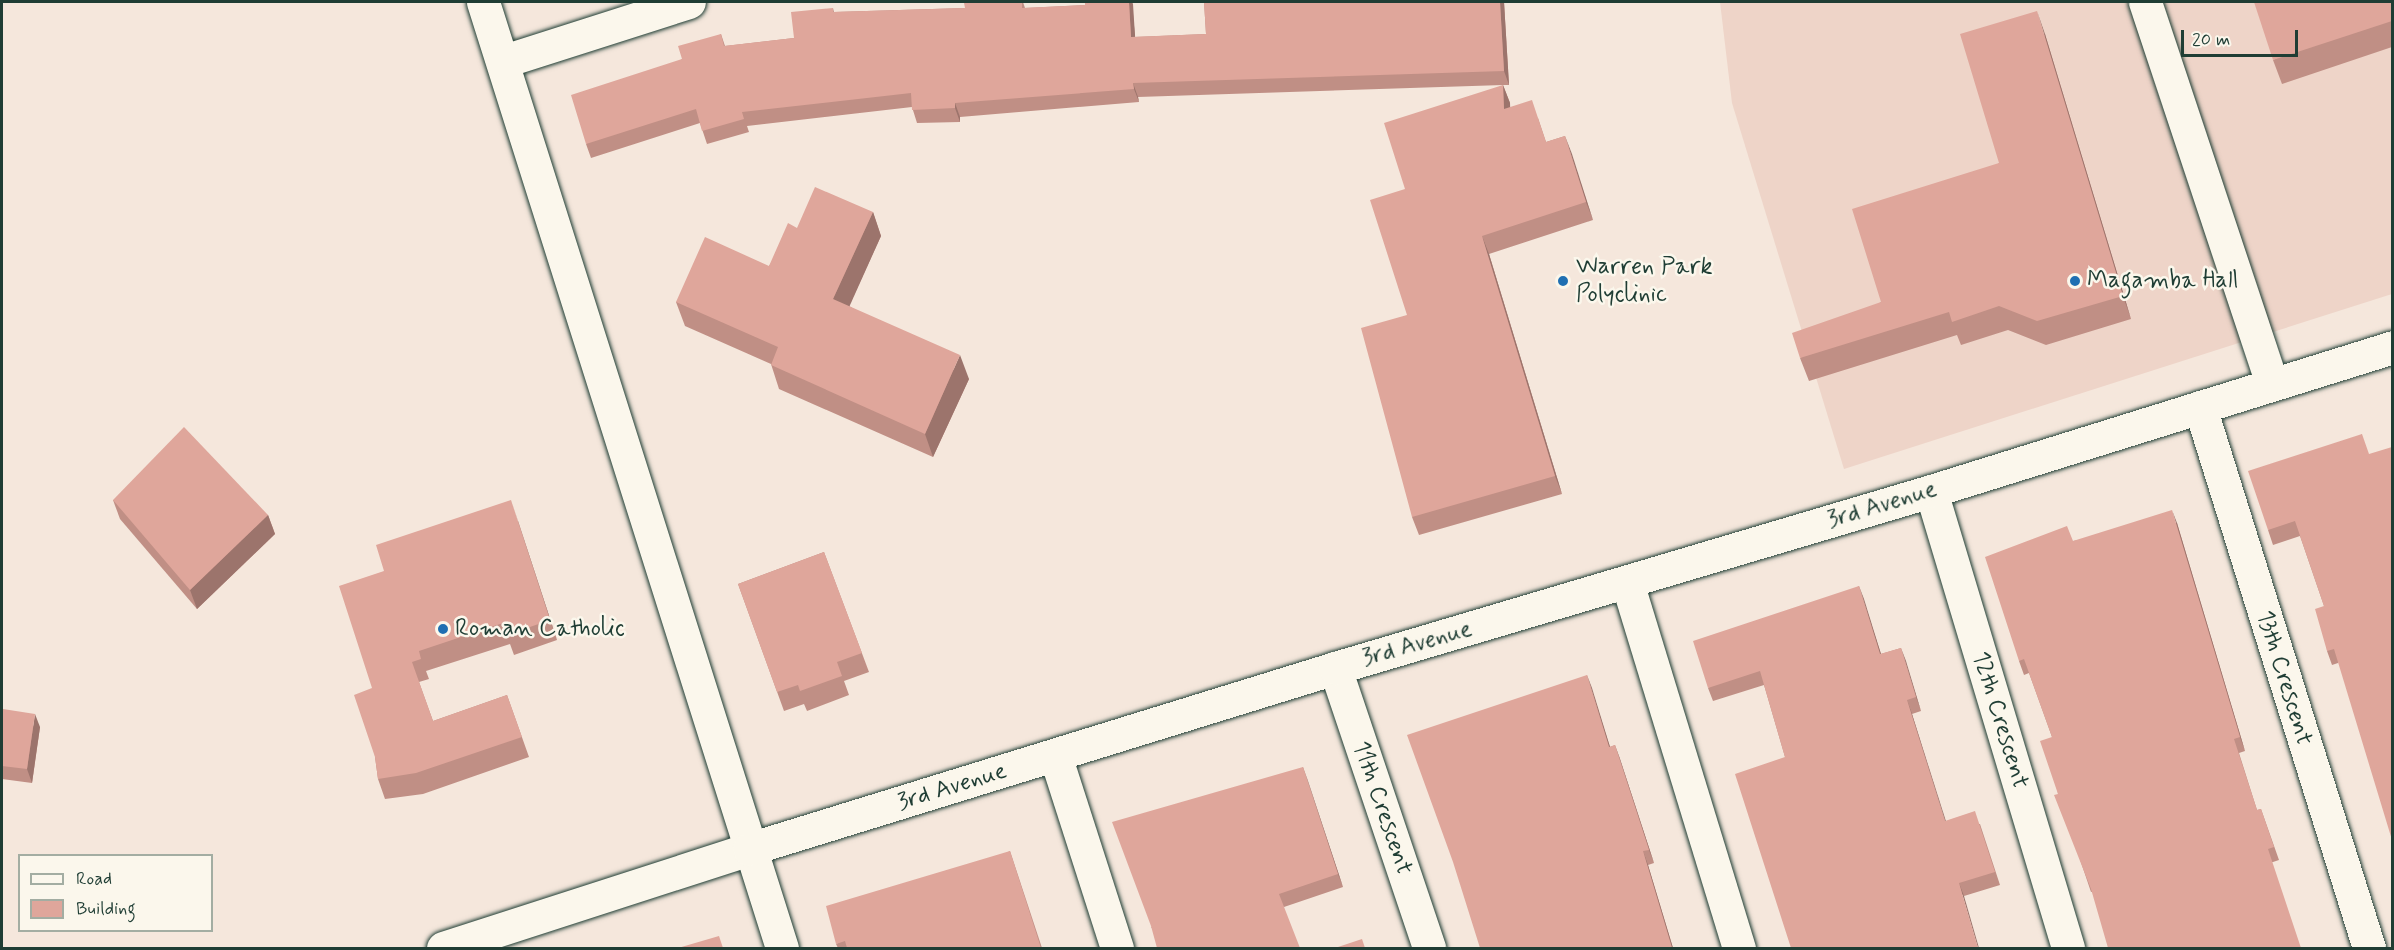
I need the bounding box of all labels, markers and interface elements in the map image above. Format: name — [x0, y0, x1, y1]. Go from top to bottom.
scale bar — [2184, 18, 2301, 56]
text: 20 m — [2192, 28, 2230, 52]
place label: Warren Park Polyclinic — [1576, 253, 1708, 309]
place label: Magamba Hall — [2087, 267, 2241, 295]
marker: Warren Park Polyclinic — [1554, 272, 1572, 290]
marker: Magamba Hall — [2068, 274, 2082, 288]
street label: 3rd Avenue — [1823, 475, 1941, 535]
street label: 13th Crescent — [2250, 607, 2318, 749]
street label: 3rd Avenue — [1358, 614, 1476, 674]
place label: Roman Catholic — [455, 615, 623, 643]
marker: Roman Catholic — [436, 622, 450, 636]
street label: 12th Crescent — [1965, 648, 2035, 792]
street label: 11th Crescent — [1346, 737, 1418, 879]
street label: 3rd Avenue — [893, 757, 1011, 817]
legend — [18, 854, 213, 932]
text: Road — [76, 867, 112, 891]
text: Building — [76, 897, 136, 921]

